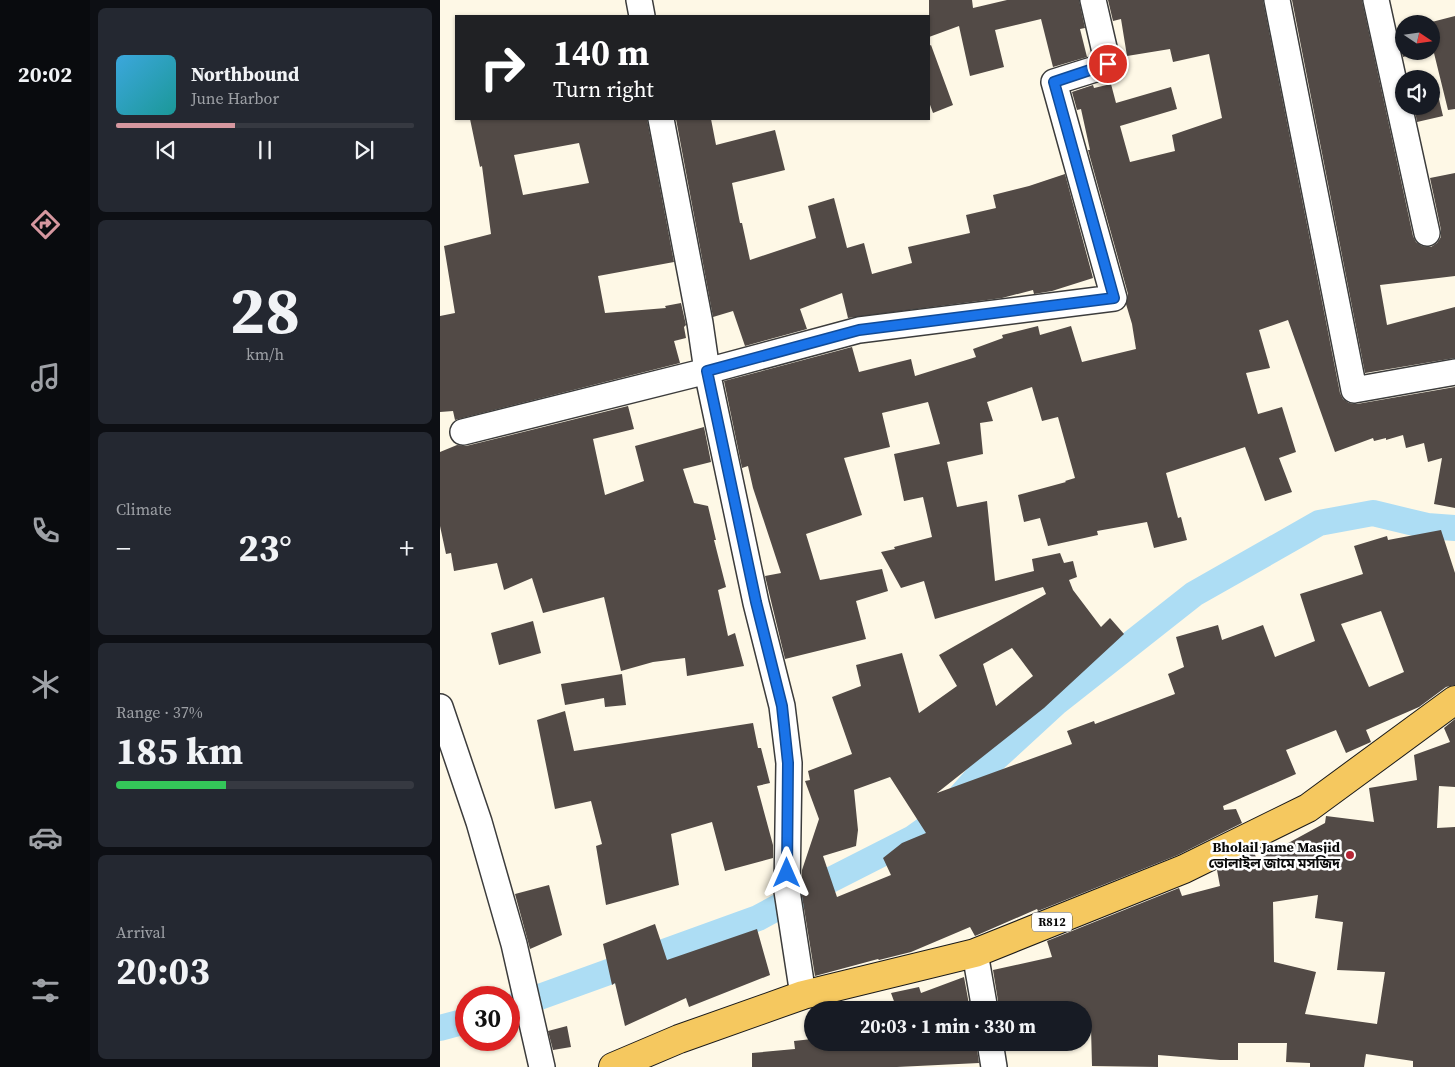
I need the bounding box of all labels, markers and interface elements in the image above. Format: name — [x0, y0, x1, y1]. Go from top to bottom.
north arrow — [1395, 15, 1440, 60]
map controls — [1395, 15, 1440, 115]
text: 140 m — [553, 29, 649, 77]
icon: right — [470, 35, 535, 100]
pin — [1087, 43, 1129, 85]
icon: arrive — [1094, 50, 1122, 78]
text: 20:02 — [18, 59, 72, 89]
text: Northbound — [191, 61, 299, 87]
button: sound — [1395, 70, 1440, 115]
text: Turn right — [553, 74, 654, 104]
text: June Harbor — [191, 87, 279, 109]
icon: previous — [152, 136, 180, 164]
icon: pause — [251, 136, 279, 164]
icon: next — [350, 136, 378, 164]
icon: directions — [28, 207, 63, 242]
text: 28 — [230, 266, 300, 355]
text: km/h — [246, 343, 284, 365]
icon: music — [28, 360, 63, 395]
text: Climate — [116, 498, 172, 520]
icon: phone — [28, 513, 63, 548]
text: 23° — [238, 522, 292, 574]
text: − — [116, 529, 131, 567]
text: + — [399, 529, 414, 567]
icon: climate — [28, 667, 63, 702]
text: Range · 37% — [116, 701, 203, 723]
text: 185 km — [116, 725, 243, 777]
icon: car — [28, 820, 63, 855]
place label: Bholail Jame Masjid ভোলাইল জামে মসজিদ — [1208, 837, 1341, 873]
position arrow — [760, 846, 812, 898]
marker: Bholail Jame Masjid ভোলাইল জামে মসজিদ — [1344, 849, 1356, 861]
road number: R812 — [1032, 912, 1072, 932]
text: Arrival — [116, 921, 165, 943]
text: 20:03 — [116, 945, 210, 997]
icon: filters — [28, 973, 63, 1008]
speed limit sign: 30 — [455, 986, 520, 1051]
text: 20:03 · 1 min · 330 m — [860, 1013, 1036, 1039]

